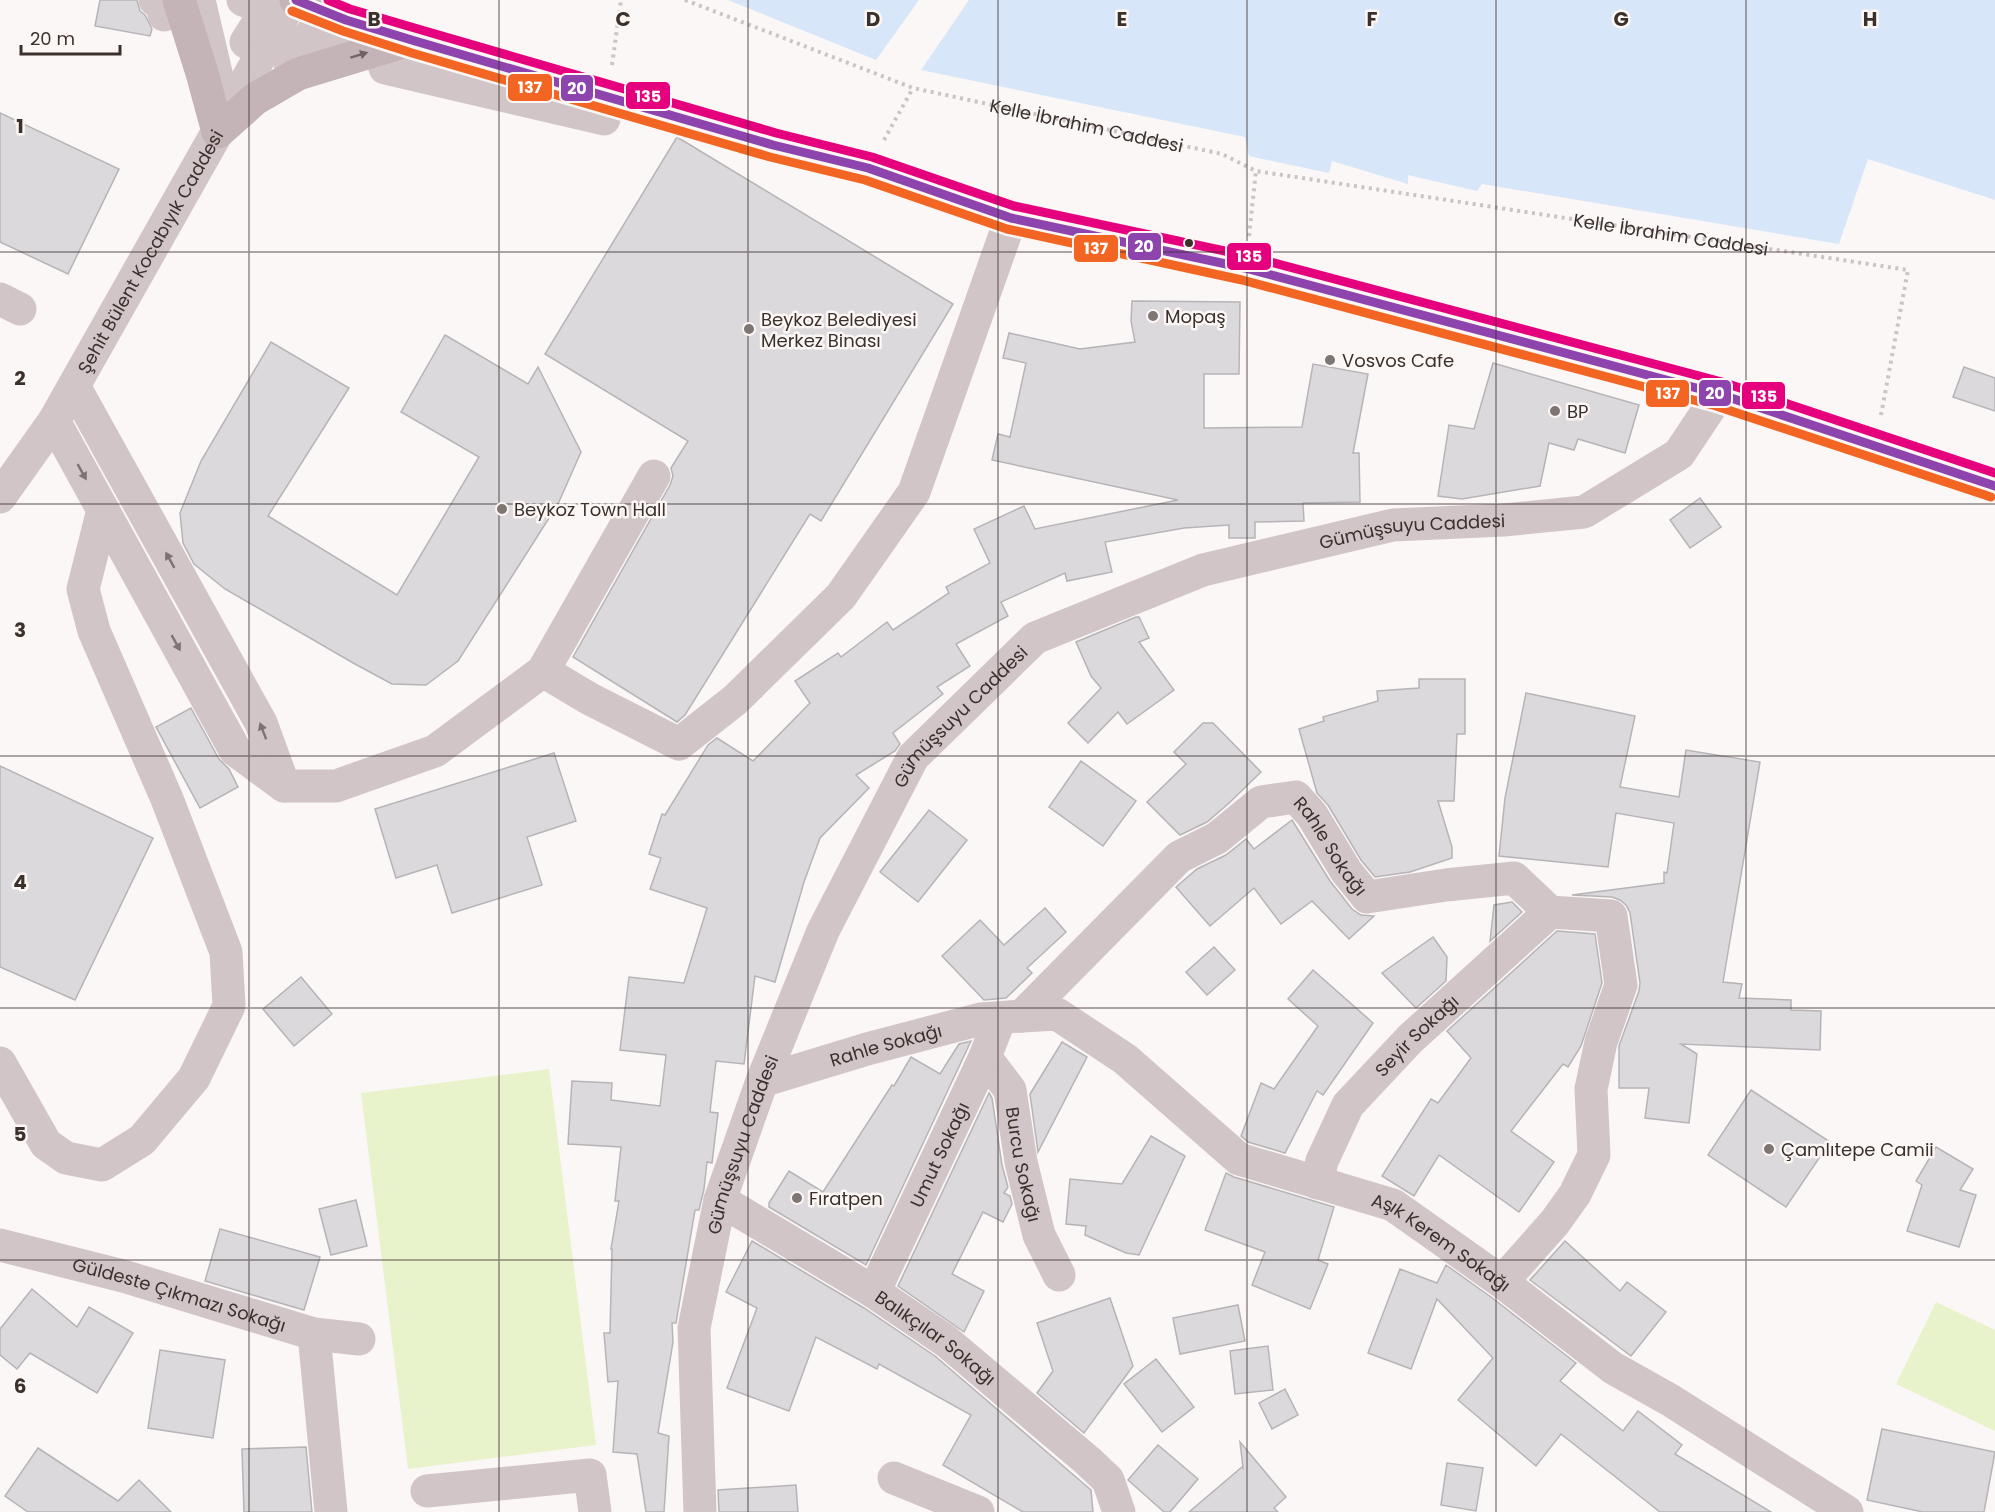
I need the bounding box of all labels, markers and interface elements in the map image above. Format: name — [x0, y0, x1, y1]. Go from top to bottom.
text: B — [367, 5, 381, 33]
text: C — [615, 5, 631, 33]
text: D — [866, 5, 880, 33]
text: E — [1117, 5, 1127, 33]
text: F — [1367, 5, 1378, 33]
text: G — [1613, 5, 1629, 33]
text: H — [1863, 5, 1877, 33]
scale bar — [21, 18, 120, 56]
text: 20 m — [30, 26, 75, 51]
one-way arrow — [350, 50, 368, 59]
line badge: 137 — [507, 73, 553, 102]
line badge: 20 — [560, 74, 594, 102]
text: 137 — [518, 76, 543, 99]
text: 20 — [567, 77, 587, 100]
line badge: 135 — [625, 81, 671, 110]
text: 135 — [635, 85, 661, 108]
street label: Kelle İbrahim Caddesi — [988, 92, 1186, 158]
text: 1 — [16, 112, 24, 140]
street label: Şehit Bülent Kocabıyık Caddesi — [71, 125, 229, 378]
street label: Kelle İbrahim Caddesi — [1572, 207, 1770, 261]
line badge: 20 — [1127, 232, 1162, 261]
line badge: 137 — [1073, 234, 1119, 263]
text: 20 — [1134, 235, 1154, 258]
text: 137 — [1084, 237, 1109, 260]
unlabelled marker — [1183, 237, 1195, 249]
line badge: 135 — [1226, 242, 1272, 271]
text: 135 — [1236, 245, 1262, 268]
place label: Mopaş — [1165, 304, 1226, 329]
place label: Beykoz Belediyesi Merkez Binası — [761, 307, 917, 353]
marker: Mopaş — [1146, 309, 1160, 323]
marker: Beykoz Belediyesi Merkez Binası — [742, 322, 756, 336]
place label: Vosvos Cafe — [1342, 348, 1454, 373]
marker: Vosvos Cafe — [1323, 353, 1337, 367]
text: 2 — [14, 364, 26, 392]
line badge: 137 — [1645, 379, 1690, 408]
line badge: 20 — [1698, 379, 1732, 407]
line badge: 135 — [1741, 381, 1786, 410]
text: 137 — [1656, 382, 1681, 405]
text: 20 — [1705, 382, 1725, 405]
text: 135 — [1751, 385, 1777, 408]
place label: BP — [1567, 399, 1588, 424]
marker: BP — [1548, 404, 1562, 418]
one-way arrow — [77, 464, 87, 481]
place label: Beykoz Town Hall — [514, 497, 666, 522]
marker: Beykoz Town Hall — [495, 502, 509, 516]
street label: Gümüşsuyu Caddesi — [1317, 507, 1506, 555]
one-way arrow — [165, 551, 175, 568]
text: 3 — [14, 616, 26, 644]
one-way arrow — [171, 635, 182, 651]
street label: Gümüşsuyu Caddesi — [887, 640, 1033, 792]
one-way arrow — [258, 722, 268, 740]
street label: Rahle Sokağı — [1288, 791, 1373, 901]
text: 4 — [13, 868, 27, 896]
street label: Seyir Sokağı — [1369, 989, 1464, 1082]
street label: Rahle Sokağı — [827, 1017, 945, 1072]
street label: Gümüşsuyu Caddesi — [701, 1051, 784, 1236]
street label: Umut Sokağı — [903, 1098, 975, 1211]
street label: Burcu Sokağı — [1000, 1105, 1048, 1224]
text: 5 — [14, 1120, 27, 1148]
place label: Çamlıtepe Camii — [1781, 1137, 1934, 1162]
marker: Çamlıtepe Camii — [1762, 1142, 1776, 1156]
place label: Fıratpen — [809, 1186, 883, 1211]
street label: Aşık Kerem Sokağı — [1369, 1187, 1516, 1297]
marker: Fıratpen — [790, 1191, 804, 1205]
street label: Güldeste Çıkmazı Sokağı — [70, 1251, 289, 1337]
street label: Balıkçılar Sokağı — [870, 1284, 1001, 1391]
text: 6 — [14, 1372, 26, 1400]

